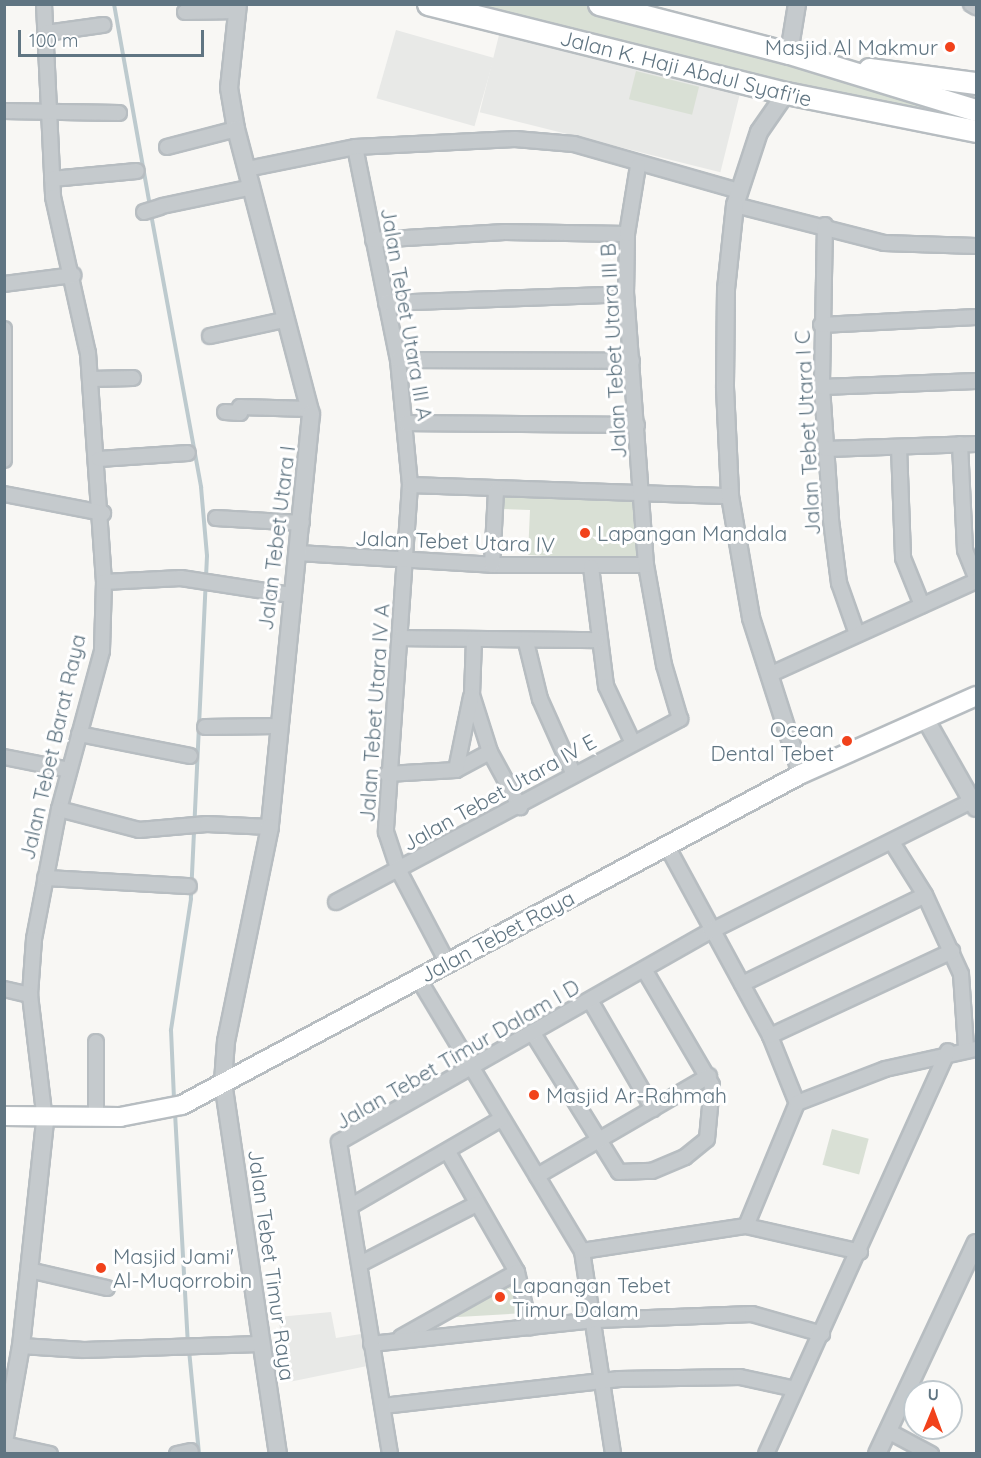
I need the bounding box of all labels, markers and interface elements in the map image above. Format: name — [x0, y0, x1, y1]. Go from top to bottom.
scale bar — [21, 18, 207, 56]
street label: Jalan K. Haji Abdul Syafi'ie — [558, 25, 814, 111]
text: 100 m — [29, 29, 78, 52]
place label: Masjid Al Makmur — [765, 34, 938, 60]
marker: Masjid Al Makmur — [943, 40, 957, 54]
street label: Jalan Tebet Utara III A — [376, 206, 438, 422]
street label: Jalan Tebet Utara III B — [595, 243, 631, 459]
street label: Jalan Tebet Utara I C — [789, 330, 825, 536]
street label: Jalan Tebet Utara I — [252, 444, 300, 632]
place label: Lapangan Mandala — [597, 520, 787, 546]
street label: Jalan Tebet Utara IV — [355, 525, 555, 557]
marker: Lapangan Mandala — [578, 526, 592, 540]
street label: Jalan Tebet Utara IV A — [354, 603, 394, 823]
street label: Jalan Tebet Barat Raya — [14, 632, 90, 862]
place label: Ocean Dental Tebet — [711, 716, 834, 766]
street label: Jalan Tebet Utara IV E — [398, 728, 600, 856]
marker: Ocean Dental Tebet — [838, 732, 856, 750]
street label: Jalan Tebet Raya — [416, 885, 578, 987]
street label: Jalan Tebet Timur Dalam I D — [330, 974, 584, 1134]
place label: Masjid Ar-Rahmah — [546, 1082, 727, 1108]
marker: Masjid Ar-Rahmah — [527, 1088, 541, 1102]
street label: Jalan Tebet Timur Raya — [243, 1148, 301, 1382]
place label: Masjid Jami' Al-Muqorrobin — [113, 1243, 252, 1293]
marker: Masjid Jami' Al-Muqorrobin — [94, 1261, 108, 1275]
place label: Lapangan Tebet Timur Dalam — [512, 1272, 671, 1322]
marker: Lapangan Tebet Timur Dalam — [493, 1290, 507, 1304]
north arrow — [903, 1380, 963, 1440]
text: U — [927, 1384, 939, 1404]

